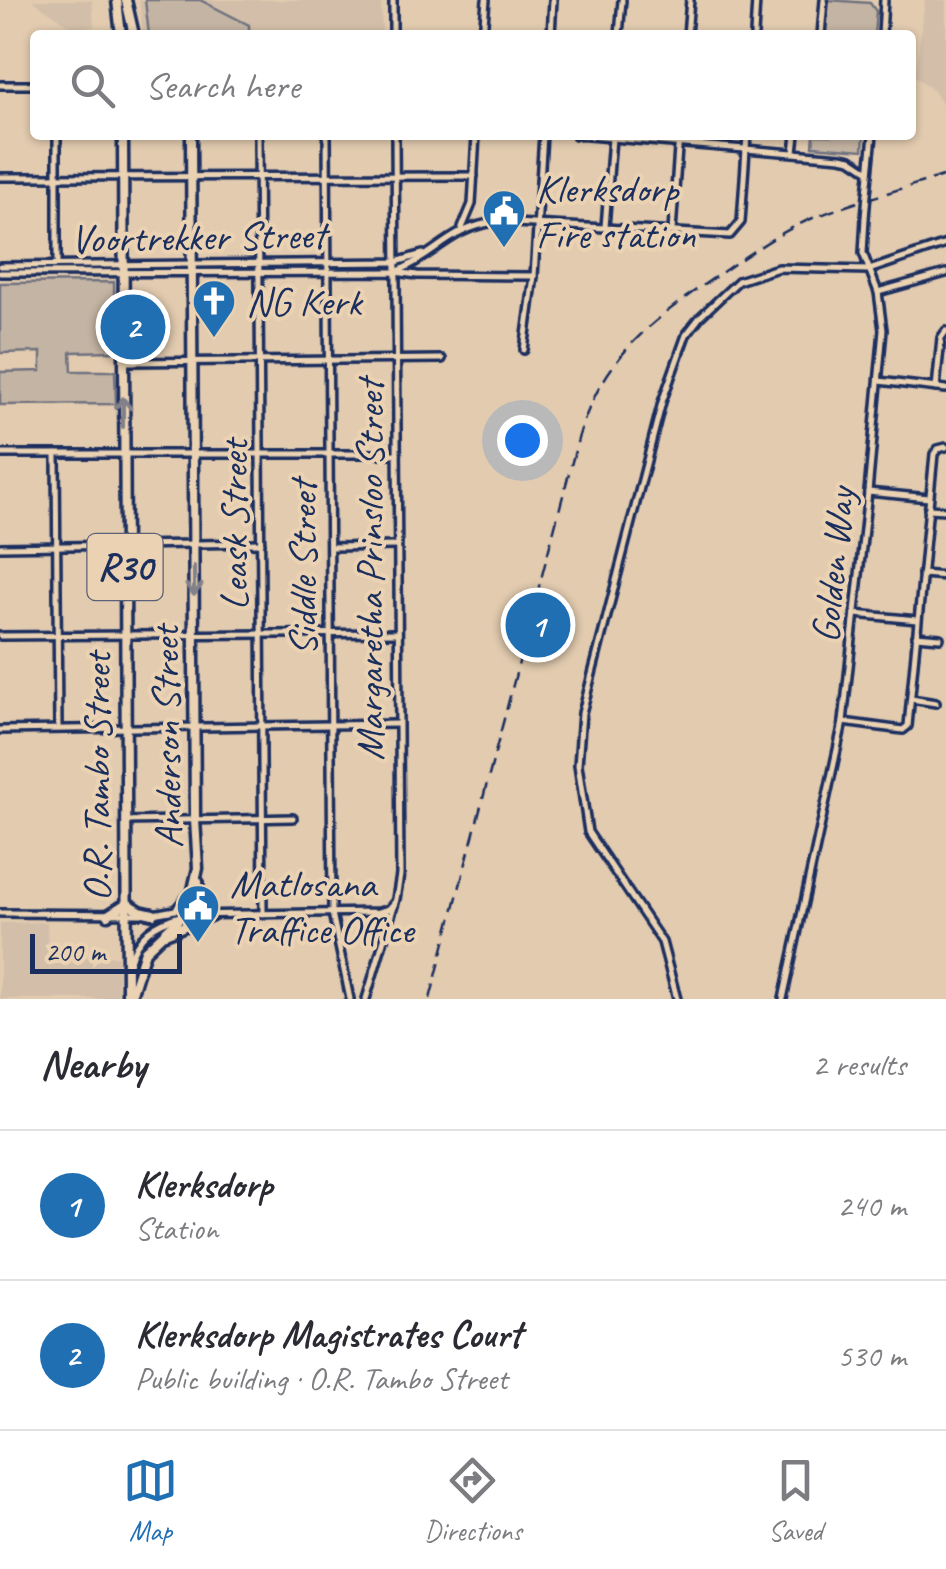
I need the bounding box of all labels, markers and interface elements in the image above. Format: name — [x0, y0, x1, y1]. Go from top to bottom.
search box — [30, 30, 916, 140]
icon: search — [65, 58, 120, 113]
text: Search here — [145, 62, 300, 109]
place label: Klerksdorp Fire station — [536, 164, 696, 260]
public building icon: Klerksdorp Fire station — [481, 188, 527, 249]
street label: Voortrekker Street — [70, 210, 332, 264]
place label: NG Kerk — [246, 277, 364, 327]
church icon: NG Kerk — [191, 278, 237, 339]
pin: 2 — [100, 290, 166, 364]
street label: Margaretha Prinsloo Street — [345, 374, 395, 760]
one-way arrow — [114, 396, 132, 428]
your location — [497, 415, 548, 466]
street label: Leask Street — [209, 436, 259, 610]
street label: Siddle Street — [278, 474, 328, 656]
street label: Golden Way — [800, 482, 866, 645]
road number: R30 — [88, 534, 162, 600]
one-way arrow — [184, 564, 204, 596]
pin: 1 — [506, 588, 570, 662]
street label: Anderson Street — [140, 622, 194, 849]
street label: O.R. Tambo Street — [72, 649, 122, 901]
place label: Matlosana Traffice Office — [230, 859, 417, 955]
public building icon: Matlosana Traffice Office — [175, 883, 221, 944]
scale bar — [30, 929, 182, 974]
text: 200 m — [45, 934, 105, 969]
text: Nearby — [40, 1038, 146, 1091]
text: 2 results — [812, 1044, 906, 1085]
text: Klerksdorp — [135, 1161, 272, 1208]
text: 1 — [65, 1185, 80, 1226]
text: 240 m — [837, 1185, 906, 1226]
text: Station — [135, 1208, 218, 1249]
text: Klerksdorp Magistrates Court — [135, 1311, 522, 1358]
text: 2 — [65, 1335, 80, 1376]
text: 530 m — [837, 1335, 906, 1376]
text: Public building · O.R. Tambo Street — [135, 1358, 508, 1399]
tab: Map — [123, 1453, 178, 1548]
tab: Directions — [424, 1453, 522, 1548]
tab: Saved — [768, 1453, 823, 1548]

